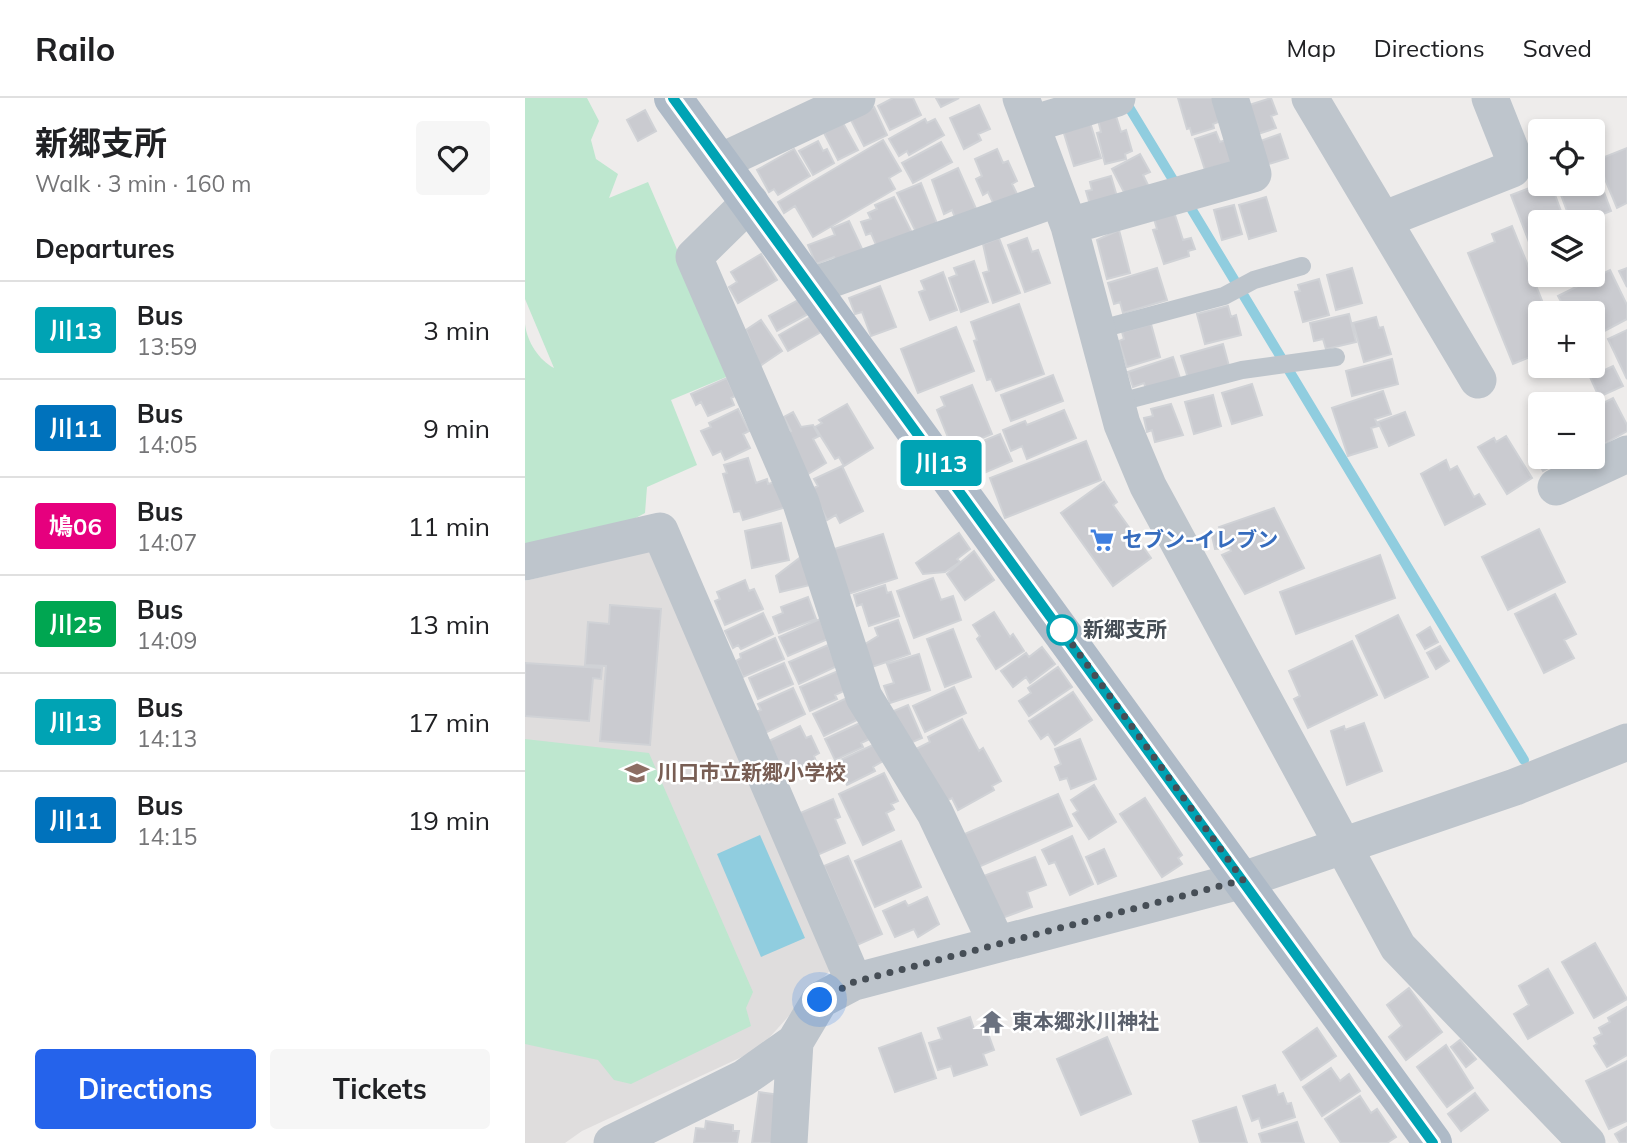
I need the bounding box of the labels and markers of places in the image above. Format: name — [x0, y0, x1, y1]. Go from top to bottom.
supermarket icon: セブン-イレブン — [1088, 526, 1116, 554]
place label: セブン-イレブン — [1122, 526, 1278, 552]
marker: 新郷支所 — [1047, 615, 1077, 645]
place label: 新郷支所 — [1083, 616, 1167, 642]
school or university icon: 川口市立新郷小学校 — [623, 759, 651, 787]
place label: 川口市立新郷小学校 — [657, 759, 846, 785]
temple icon: 東本郷氷川神社 — [978, 1008, 1006, 1036]
place label: 東本郷氷川神社 — [1012, 1008, 1159, 1034]

